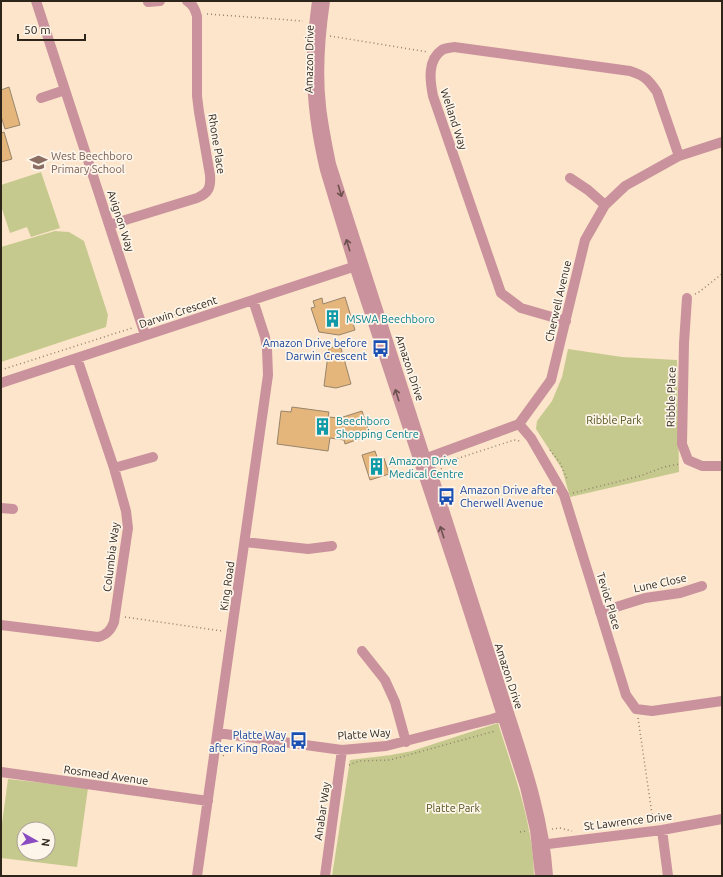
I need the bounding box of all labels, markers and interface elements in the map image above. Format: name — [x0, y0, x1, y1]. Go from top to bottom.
scale bar — [18, 16, 85, 42]
text: 50 m — [24, 23, 51, 36]
street label: Amazon Drive — [302, 25, 316, 93]
street label: Welland Way — [438, 87, 470, 152]
street label: Rhone Place — [206, 113, 228, 175]
place label: West Beechboro Primary School — [51, 150, 133, 175]
school or university icon: West Beechboro Primary School — [28, 152, 48, 172]
one-way arrow — [337, 185, 344, 198]
street label: Avignon Way — [105, 189, 137, 254]
one-way arrow — [344, 239, 351, 252]
street label: Cherwell Avenue — [543, 259, 573, 343]
street label: Darwin Crescent — [137, 294, 219, 330]
building icon: MSWA Beechboro — [323, 309, 343, 329]
place label: MSWA Beechboro — [346, 313, 435, 325]
street label: Amazon Drive — [394, 334, 426, 402]
place label: Amazon Drive before Darwin Crescent — [263, 337, 368, 362]
bus stop icon: Amazon Drive before Darwin Crescent — [370, 339, 390, 359]
street label: Ribble Place — [664, 367, 678, 427]
one-way arrow — [393, 389, 400, 402]
park label: Ribble Park — [586, 414, 642, 426]
place label: Beechboro Shopping Centre — [336, 415, 419, 440]
building icon: Beechboro Shopping Centre — [313, 417, 333, 437]
place label: Amazon Drive Medical Centre — [389, 455, 464, 480]
building icon: Amazon Drive Medical Centre — [366, 457, 386, 477]
place label: Amazon Drive after Cherwell Avenue — [460, 484, 556, 509]
bus stop icon: Amazon Drive after Cherwell Avenue — [437, 486, 457, 506]
street label: Columbia Way — [101, 521, 121, 592]
one-way arrow — [438, 526, 445, 539]
street label: King Road — [218, 560, 236, 612]
street label: Teviot Place — [595, 571, 623, 631]
street label: Lune Close — [633, 572, 687, 594]
street label: Amazon Drive — [493, 642, 525, 710]
street label: Platte Way — [337, 726, 392, 742]
place label: Platte Way after King Road — [209, 729, 287, 754]
bus stop icon: Platte Way after King Road — [289, 731, 309, 751]
street label: Rosmead Avenue — [63, 763, 149, 787]
street label: Anabar Way — [312, 780, 332, 841]
park label: Platte Park — [426, 802, 481, 814]
street label: St Lawrence Drive — [583, 810, 673, 832]
north arrow — [16, 821, 56, 861]
text: N — [39, 837, 52, 847]

